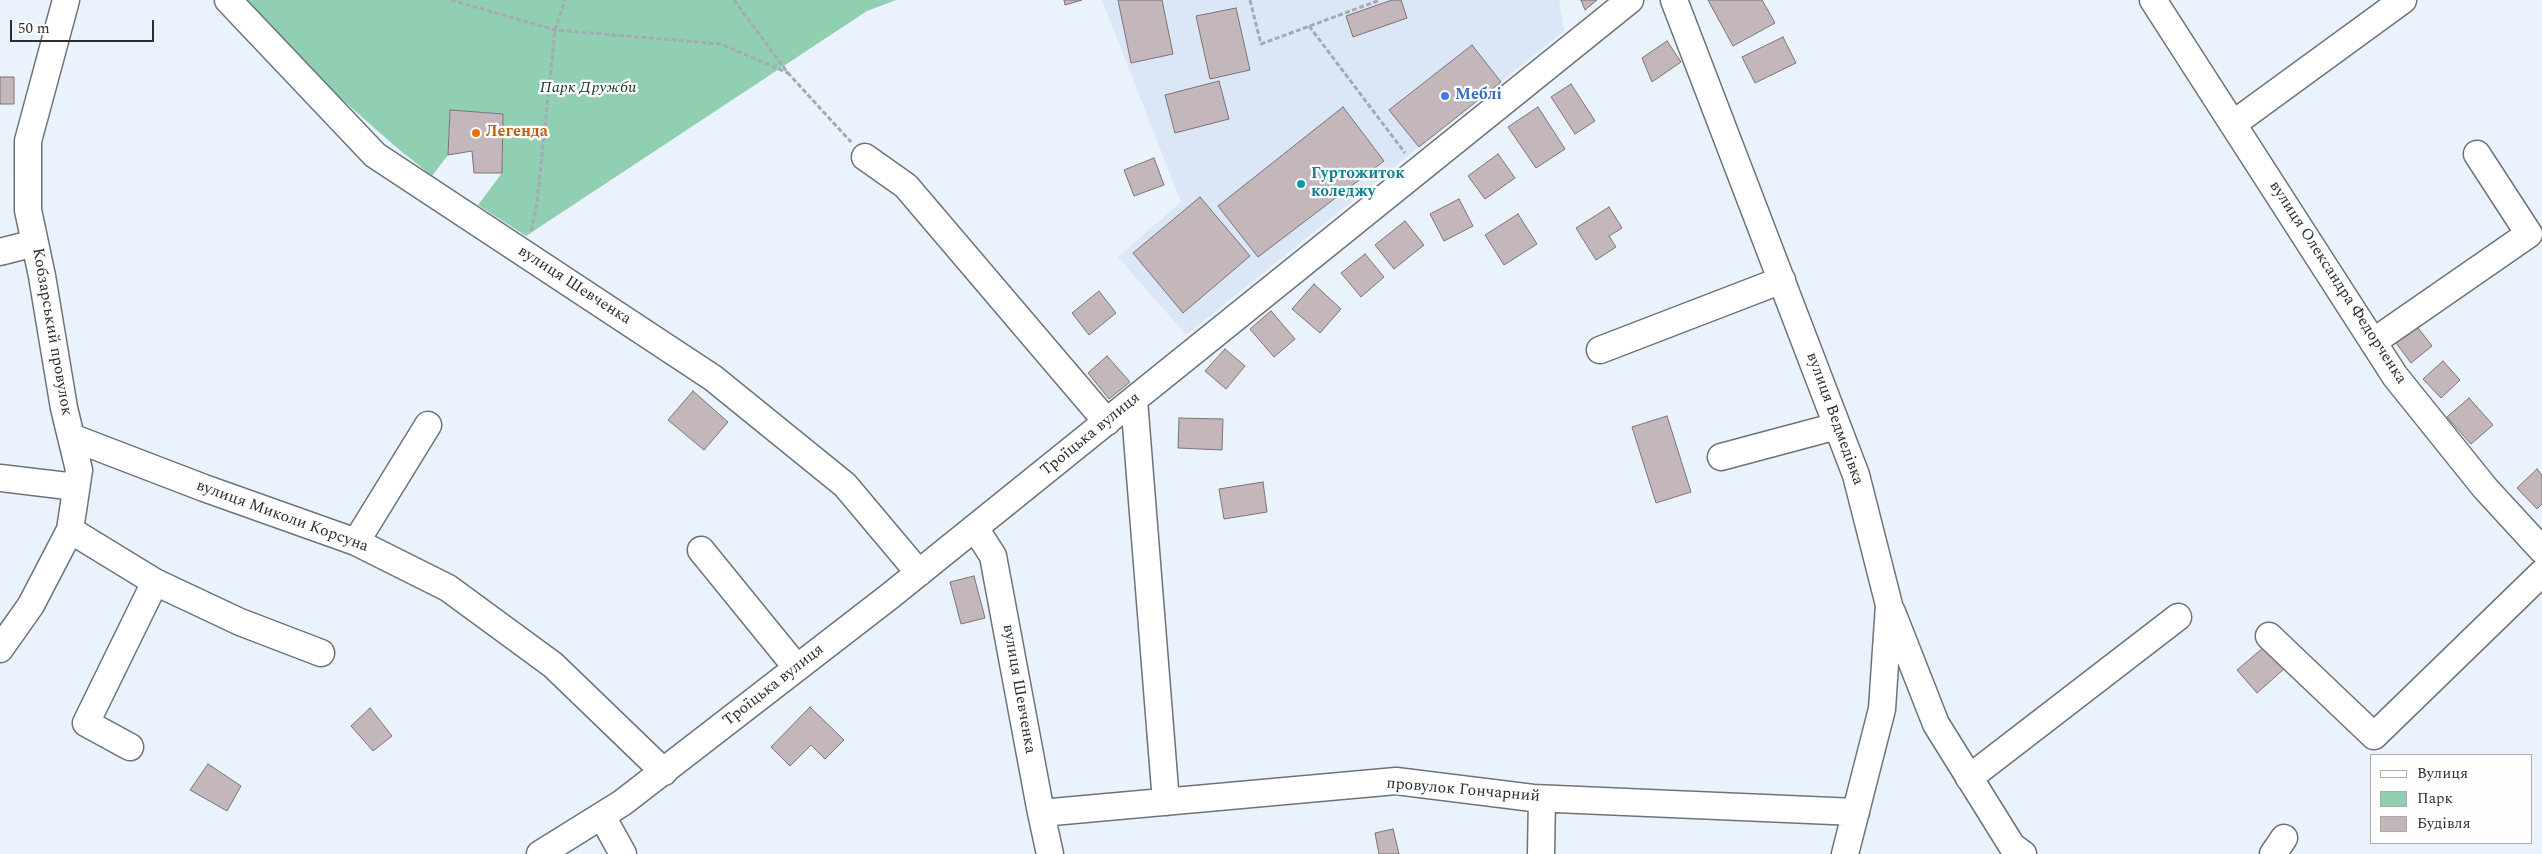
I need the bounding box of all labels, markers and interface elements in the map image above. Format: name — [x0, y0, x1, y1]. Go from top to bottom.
scale bar — [12, 10, 156, 42]
text: 50 m — [18, 17, 50, 40]
park label: Парк Дружби — [540, 79, 636, 99]
place label: Меблі — [1455, 86, 1502, 106]
marker: Меблі — [1439, 90, 1451, 102]
place label: Легенда — [486, 123, 548, 143]
marker: Легенда — [470, 127, 482, 139]
place label: Гуртожиток коледжу — [1311, 165, 1405, 203]
marker: Гуртожиток коледжу — [1295, 178, 1307, 190]
street label: вулиця Олександра Федорченка — [2264, 178, 2410, 388]
street label: вулиця Шевченка — [514, 242, 634, 330]
street label: Кобзарський провулок — [27, 247, 75, 417]
street label: вулиця Ведмедівка — [1801, 350, 1867, 488]
street label: Троїцька вулиця — [1037, 389, 1145, 481]
street label: вулиця Миколи Корсуна — [193, 477, 371, 557]
street label: вулиця Шевченка — [997, 623, 1039, 755]
street label: Троїцька вулиця — [720, 641, 828, 731]
legend — [2370, 754, 2532, 844]
text: Вулиця — [2417, 762, 2468, 785]
street label: провулок Гончарний — [1385, 775, 1541, 807]
text: Парк — [2417, 787, 2453, 810]
text: Будівля — [2417, 812, 2471, 835]

